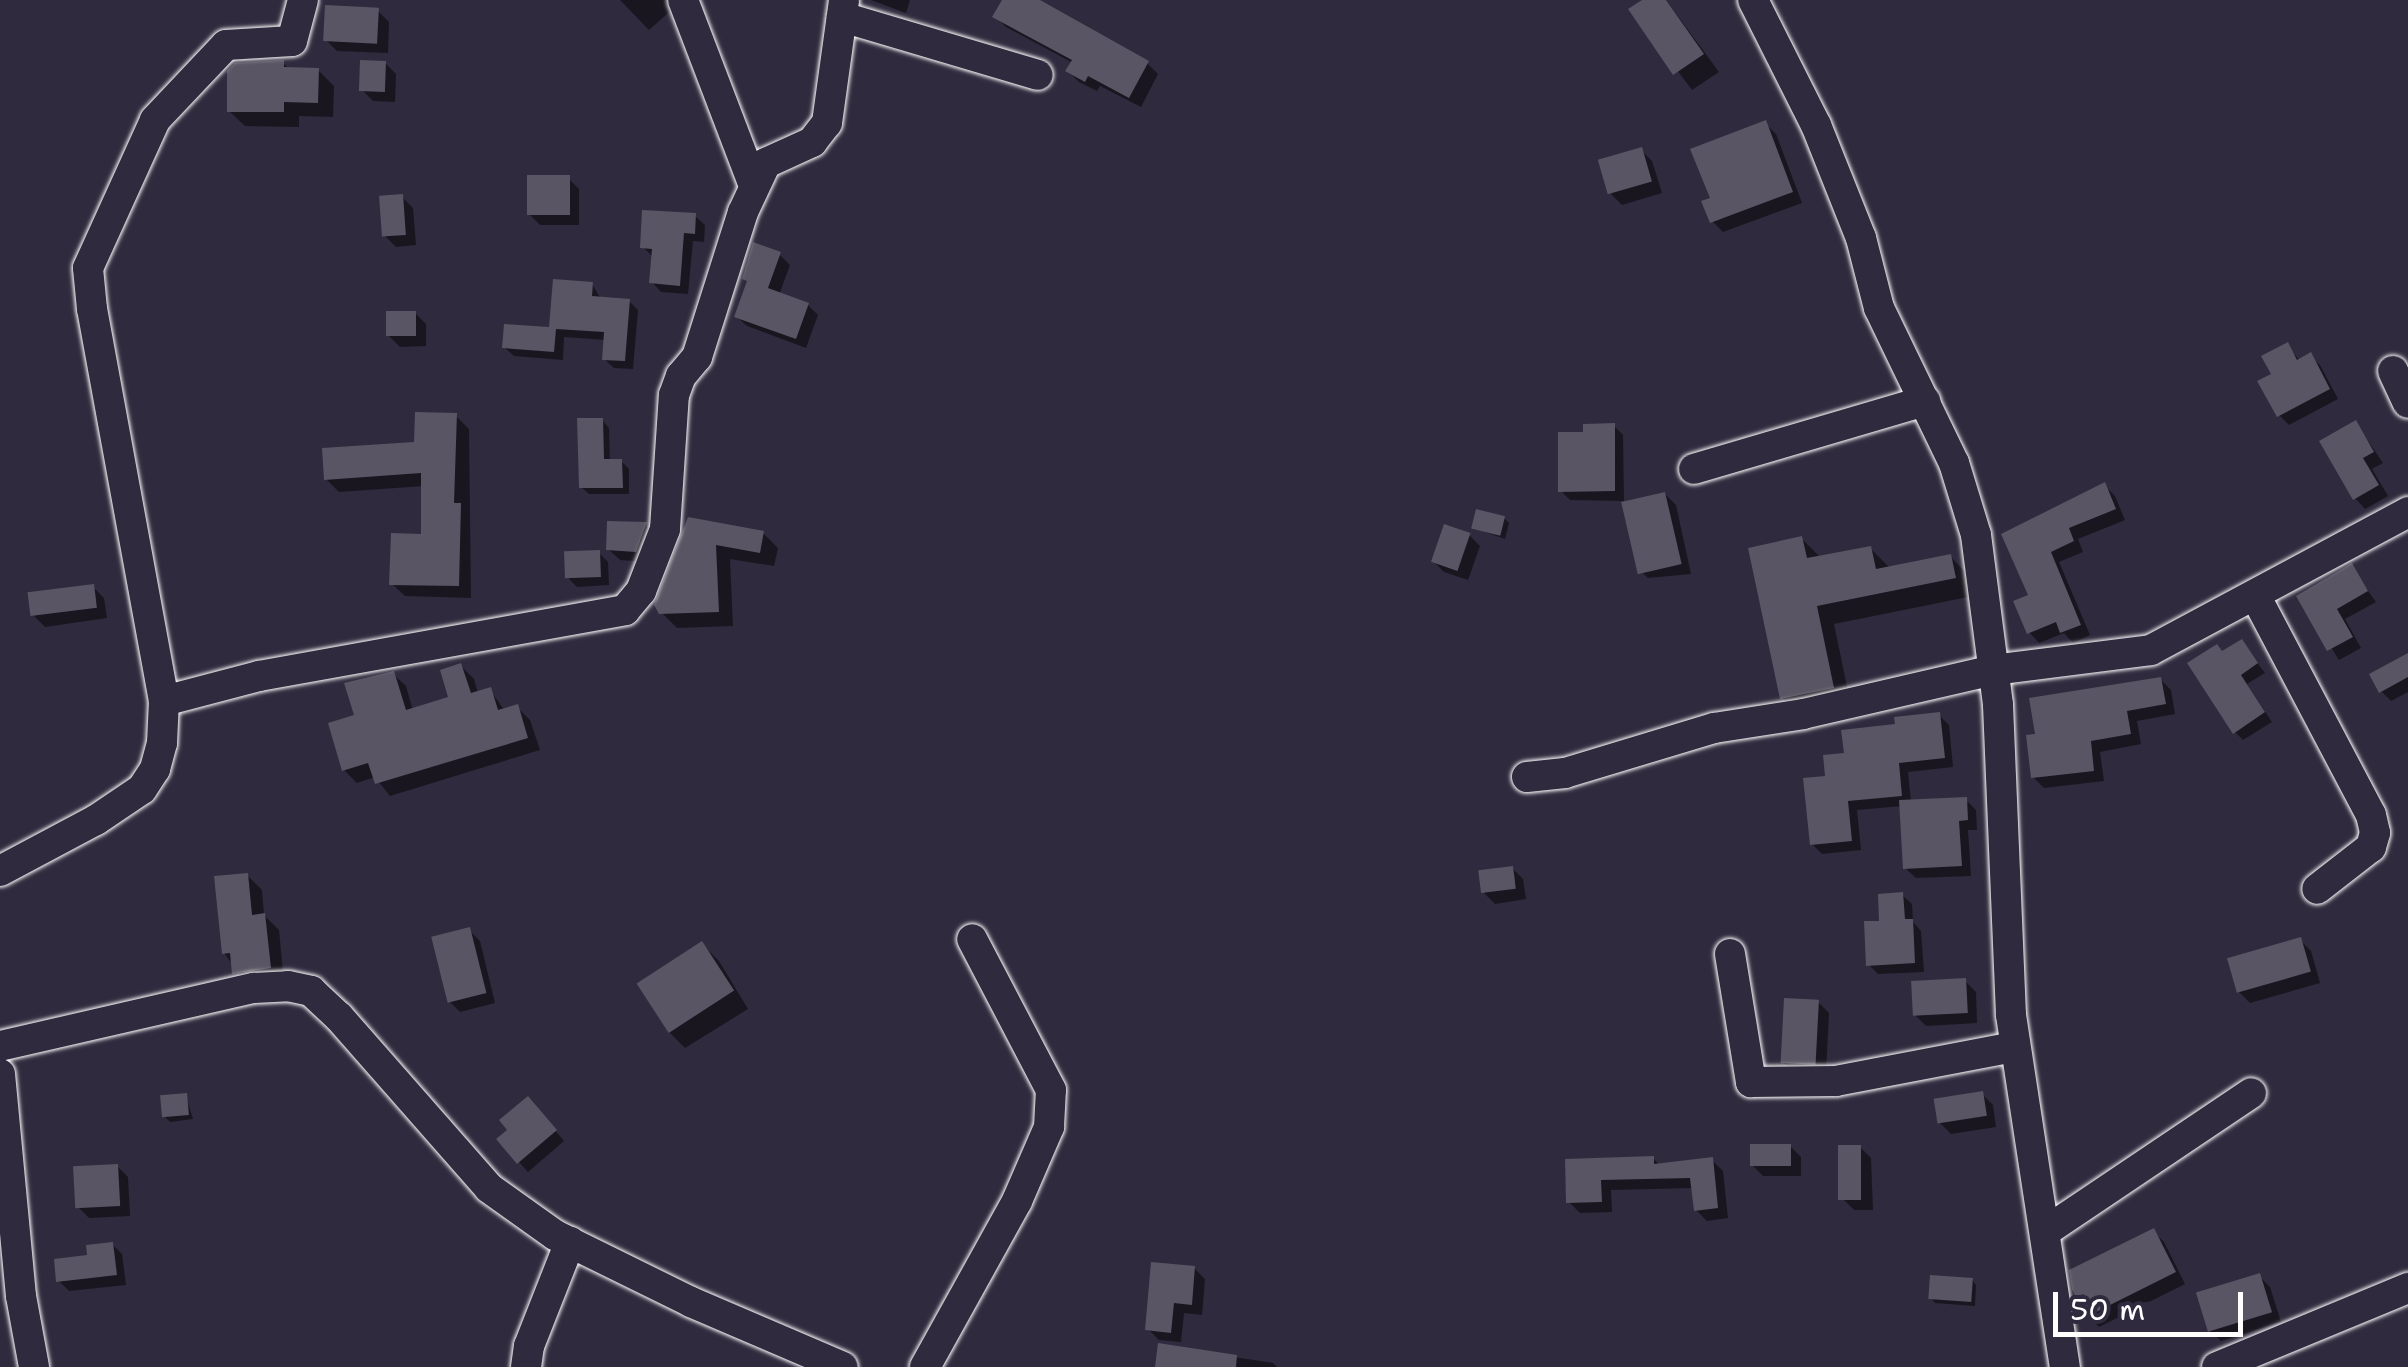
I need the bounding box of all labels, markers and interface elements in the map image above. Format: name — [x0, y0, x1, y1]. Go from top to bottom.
scale bar — [2058, 1272, 2248, 1334]
text: 50 m — [2070, 1289, 2145, 1330]

